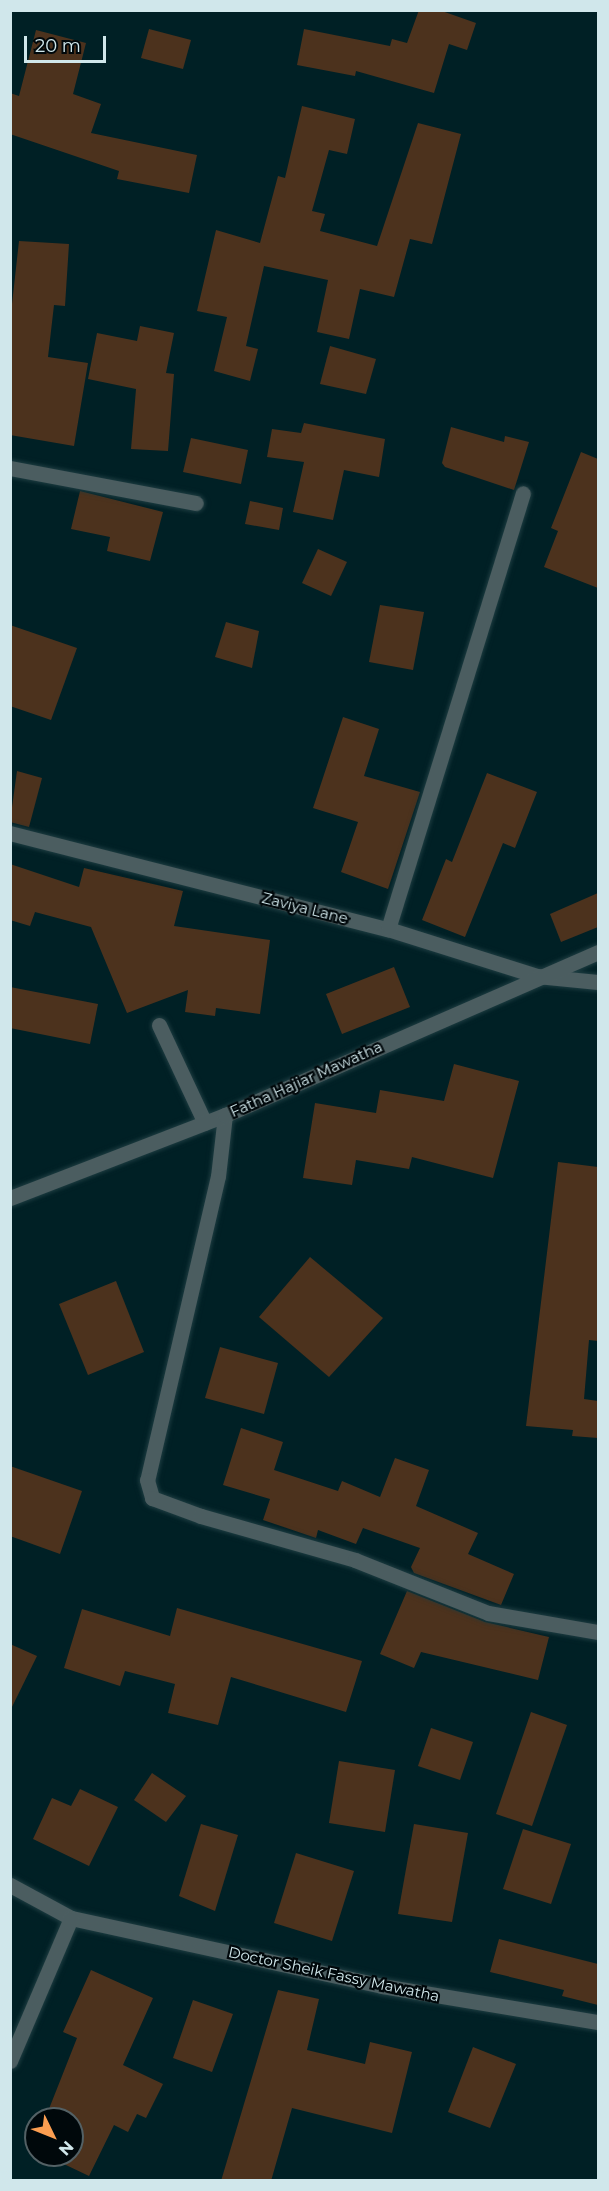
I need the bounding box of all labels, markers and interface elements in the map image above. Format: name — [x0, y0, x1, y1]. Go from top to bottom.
scale bar — [27, 24, 110, 62]
text: 20 m — [35, 35, 81, 57]
street label: Zaviya Lane — [260, 889, 350, 927]
street label: Fatha Hajiar Mawatha — [227, 1037, 385, 1121]
street label: Doctor Sheik Fassy Mawatha — [227, 1943, 441, 2005]
north arrow — [24, 2107, 84, 2167]
text: N — [55, 2137, 77, 2159]

